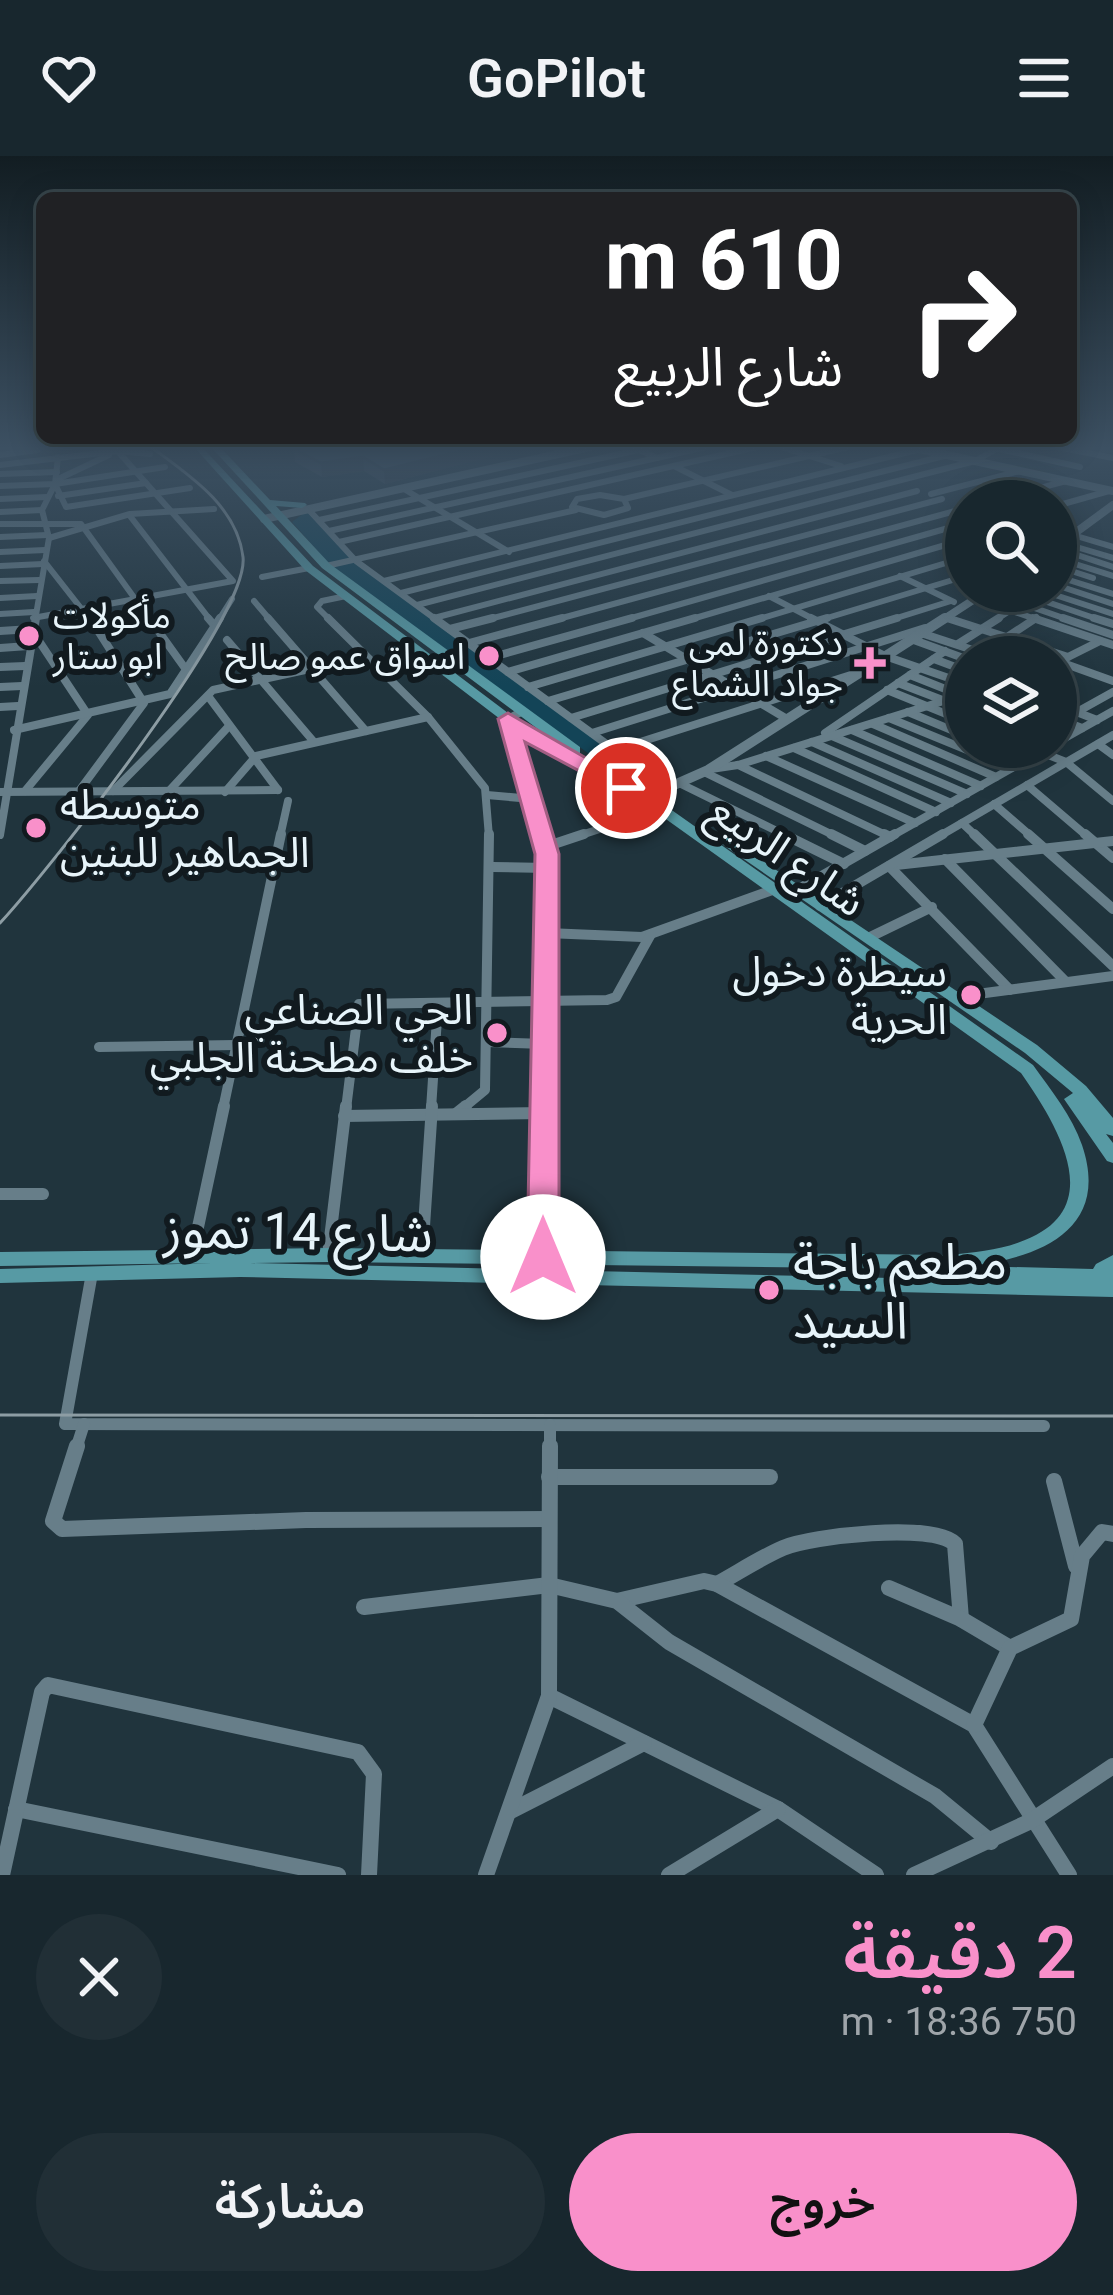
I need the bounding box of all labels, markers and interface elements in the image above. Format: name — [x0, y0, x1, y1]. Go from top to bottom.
icon: heart — [36, 45, 102, 111]
icon: menu — [1011, 45, 1077, 111]
text: GoPilot — [467, 47, 646, 110]
text: 610 m — [605, 211, 843, 310]
icon: right — [885, 240, 1041, 396]
text: شارع الربيع — [614, 336, 843, 399]
map controls — [945, 480, 1077, 768]
button: search — [945, 480, 1077, 612]
place label: مأكولات ابو ستار — [52, 594, 171, 678]
place label: دكتورة لمى جواد الشماع — [672, 622, 843, 710]
marker: مأكولات ابو ستار — [16, 623, 42, 649]
place label: اسواق عمو صالح — [225, 636, 465, 683]
button: layers — [945, 636, 1077, 768]
marker: اسواق عمو صالح — [476, 643, 502, 669]
marker: دكتورة لمى جواد الشماع — [854, 647, 886, 679]
pin — [575, 737, 677, 839]
icon: arrive — [593, 755, 659, 821]
place label: متوسطه الجماهير للبنين — [60, 780, 310, 877]
street label: شارع الربيع — [697, 784, 875, 932]
marker: متوسطه الجماهير للبنين — [23, 815, 49, 841]
place label: سيطرة دخول الحرية — [732, 947, 947, 1044]
marker: سيطرة دخول الحرية — [958, 982, 984, 1008]
place label: الحي الصناعي خلف مطحنة الجلبي — [150, 985, 473, 1090]
marker: الحي الصناعي خلف مطحنة الجلبي — [484, 1020, 510, 1046]
position arrow — [480, 1194, 606, 1320]
street label: شارع 14 تموز — [161, 1200, 433, 1271]
place label: مطعم باجة السيد — [793, 1232, 1007, 1350]
marker: مطعم باجة السيد — [756, 1277, 782, 1303]
text: 2 دقيقة — [843, 1911, 1077, 1996]
button: close — [36, 1914, 162, 2040]
text: 750 m · 18:36 — [841, 1999, 1077, 2045]
button: مشاركة — [36, 2133, 545, 2271]
button: خروج — [569, 2133, 1077, 2271]

